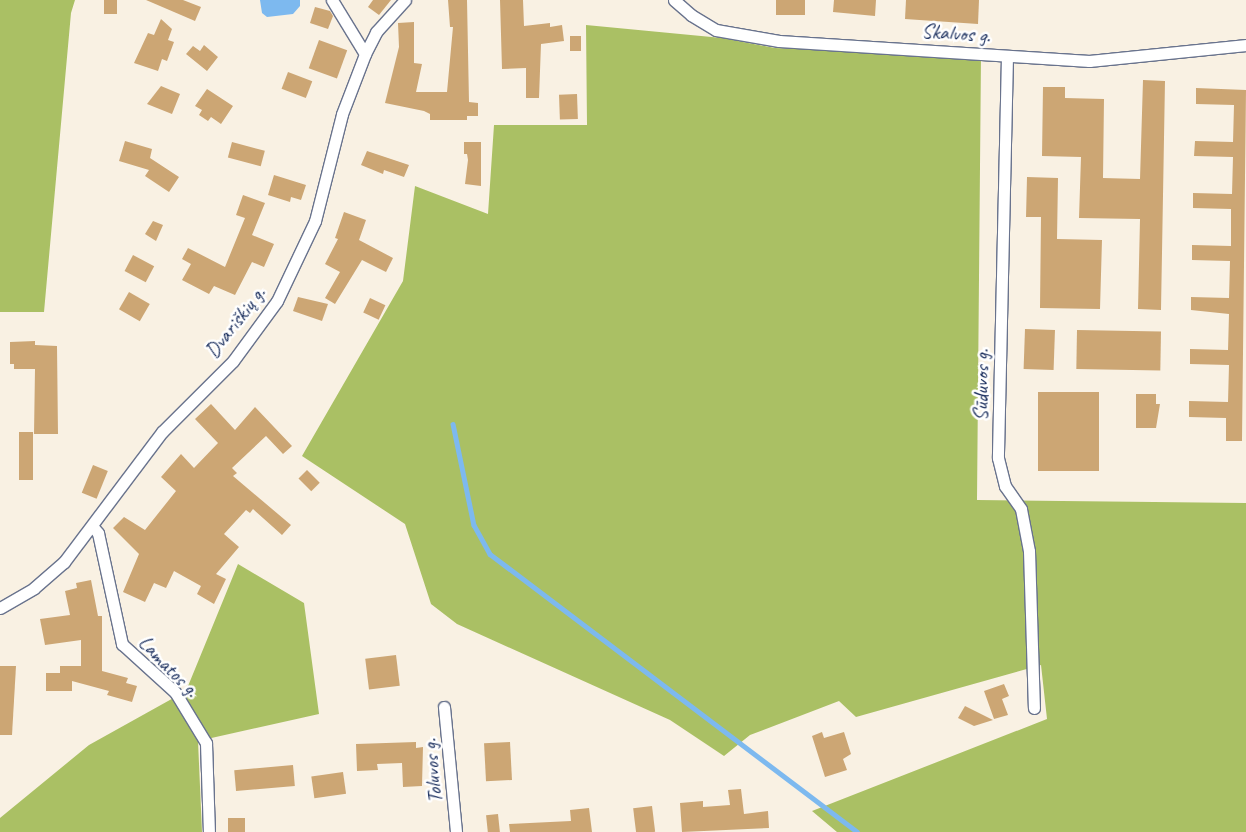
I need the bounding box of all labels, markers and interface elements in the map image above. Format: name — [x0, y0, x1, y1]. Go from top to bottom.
street label: Skalvos g. — [921, 18, 991, 48]
street label: Dvariškių g. — [199, 281, 271, 363]
street label: Sūduvos g. — [968, 349, 994, 421]
street label: Lamatos g. — [133, 630, 205, 702]
street label: Toluvos g. — [417, 738, 447, 804]

